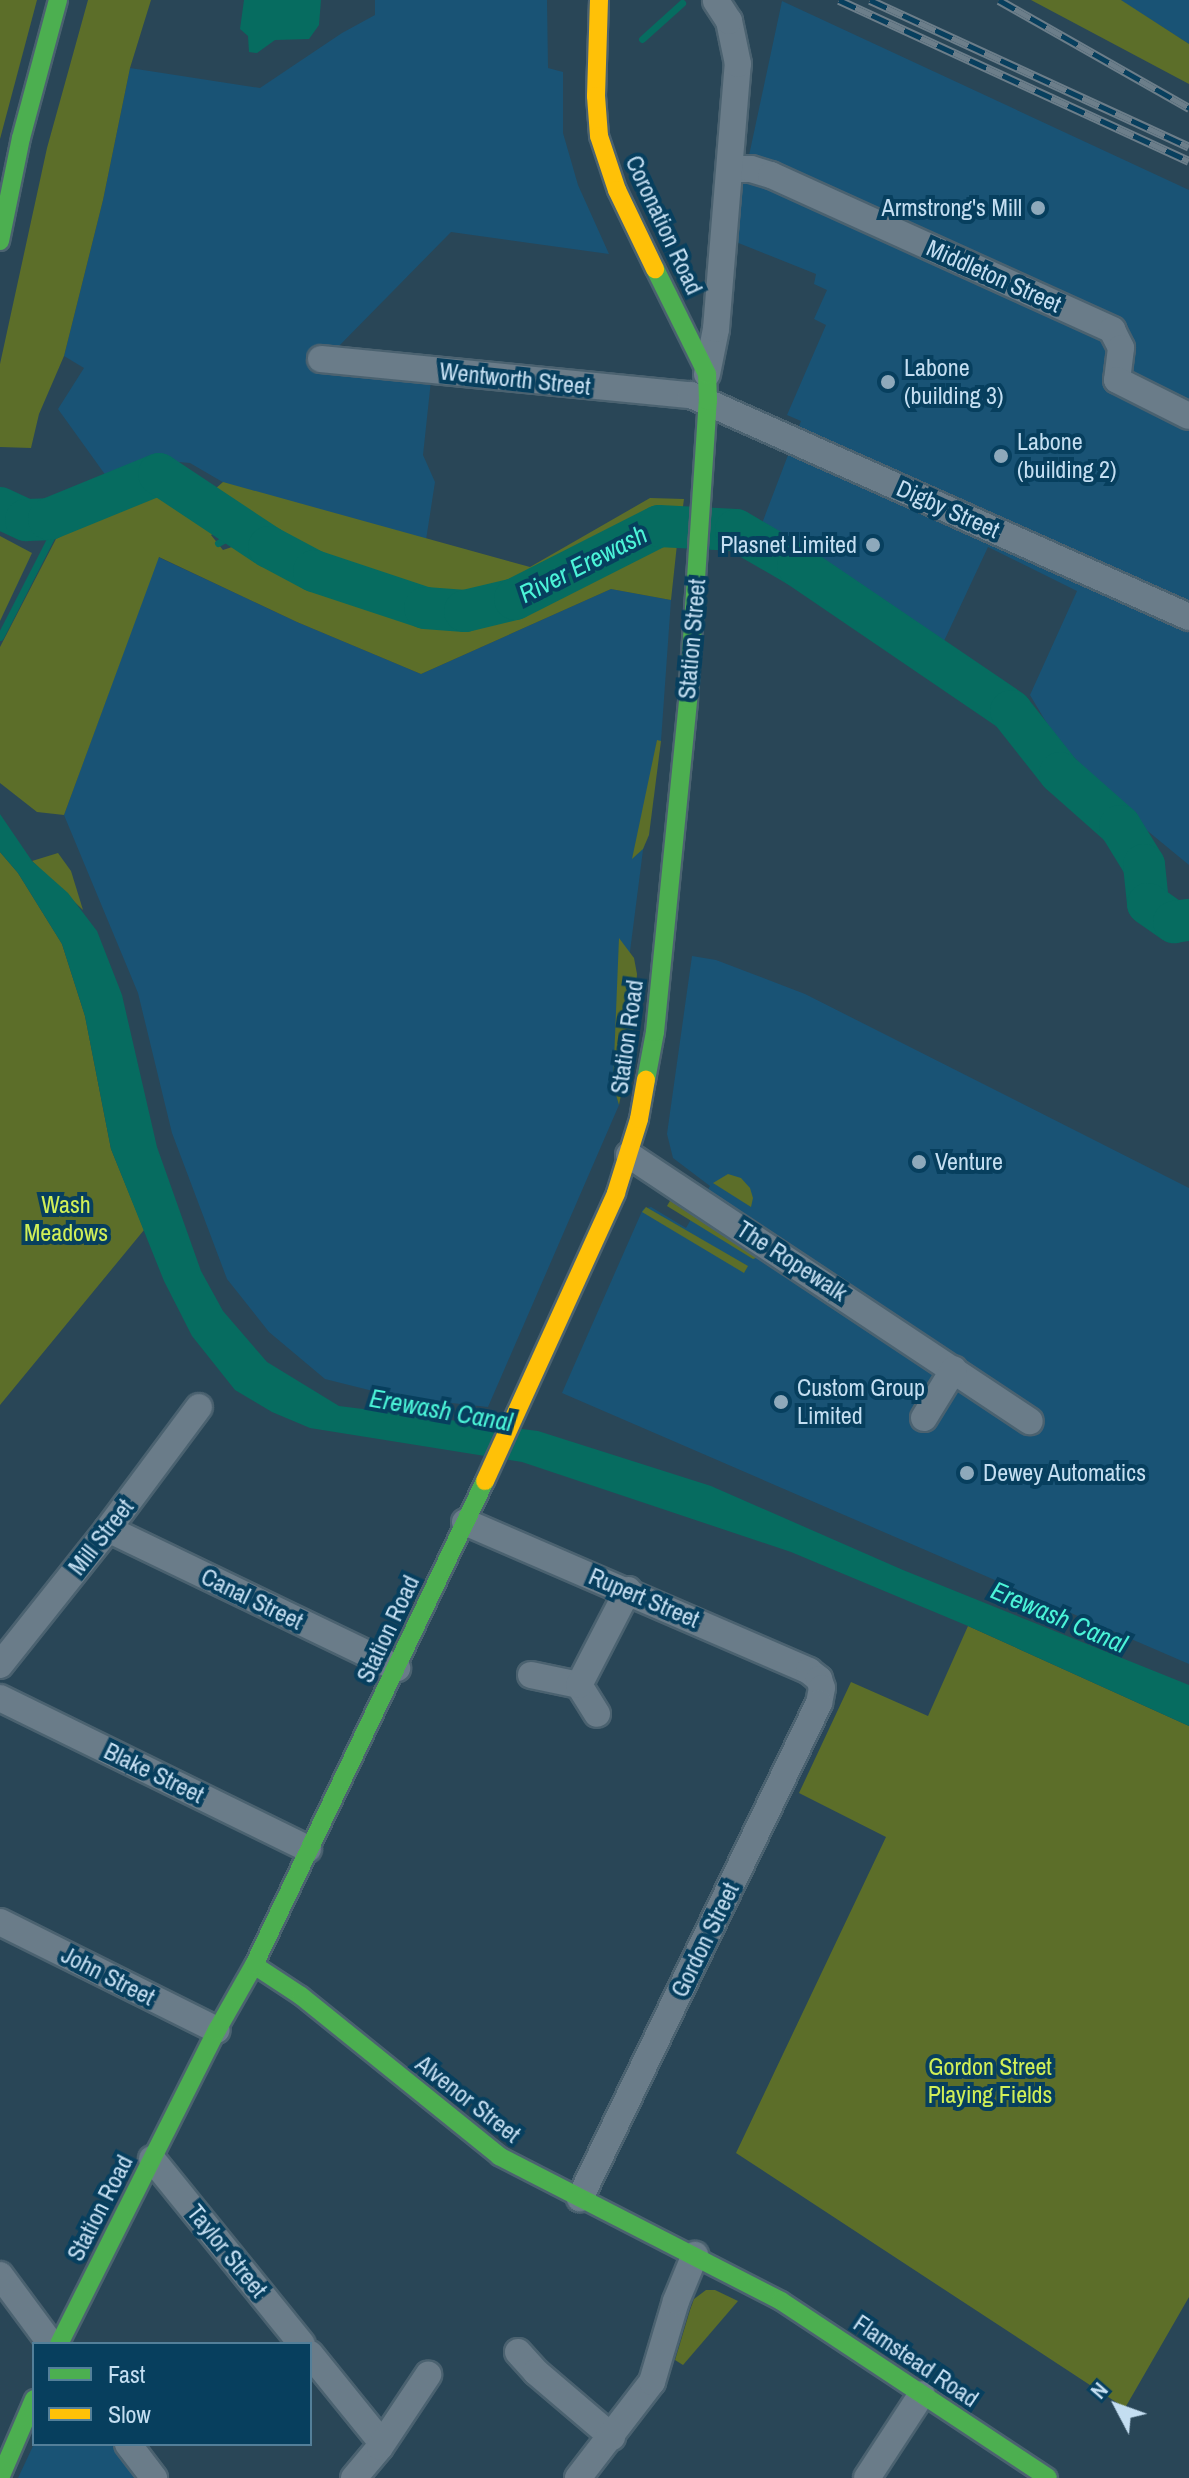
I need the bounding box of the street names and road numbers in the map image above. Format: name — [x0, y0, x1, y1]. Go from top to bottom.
street label: Coronation Road — [619, 151, 709, 299]
street label: Middleton Street — [922, 233, 1066, 319]
street label: Wentworth Street — [438, 357, 592, 401]
street label: Digby Street — [892, 474, 1004, 544]
street label: Station Street — [672, 578, 712, 700]
street label: Station Road — [605, 978, 649, 1096]
street label: The Ropewalk — [731, 1215, 853, 1307]
street label: Mill Street — [62, 1493, 140, 1581]
street label: Canal Street — [197, 1562, 307, 1636]
street label: Rupert Street — [585, 1562, 703, 1634]
street label: Station Road — [351, 1571, 425, 1687]
street label: Blake Street — [100, 1737, 208, 1809]
street label: Gordon Street — [665, 1878, 745, 2002]
street label: John Street — [57, 1940, 159, 2012]
street label: Alvenor Street — [410, 2049, 526, 2149]
street label: Station Road — [61, 2150, 139, 2266]
street label: Taylor Street — [181, 2199, 273, 2303]
street label: Flamstead Road — [848, 2309, 984, 2413]

